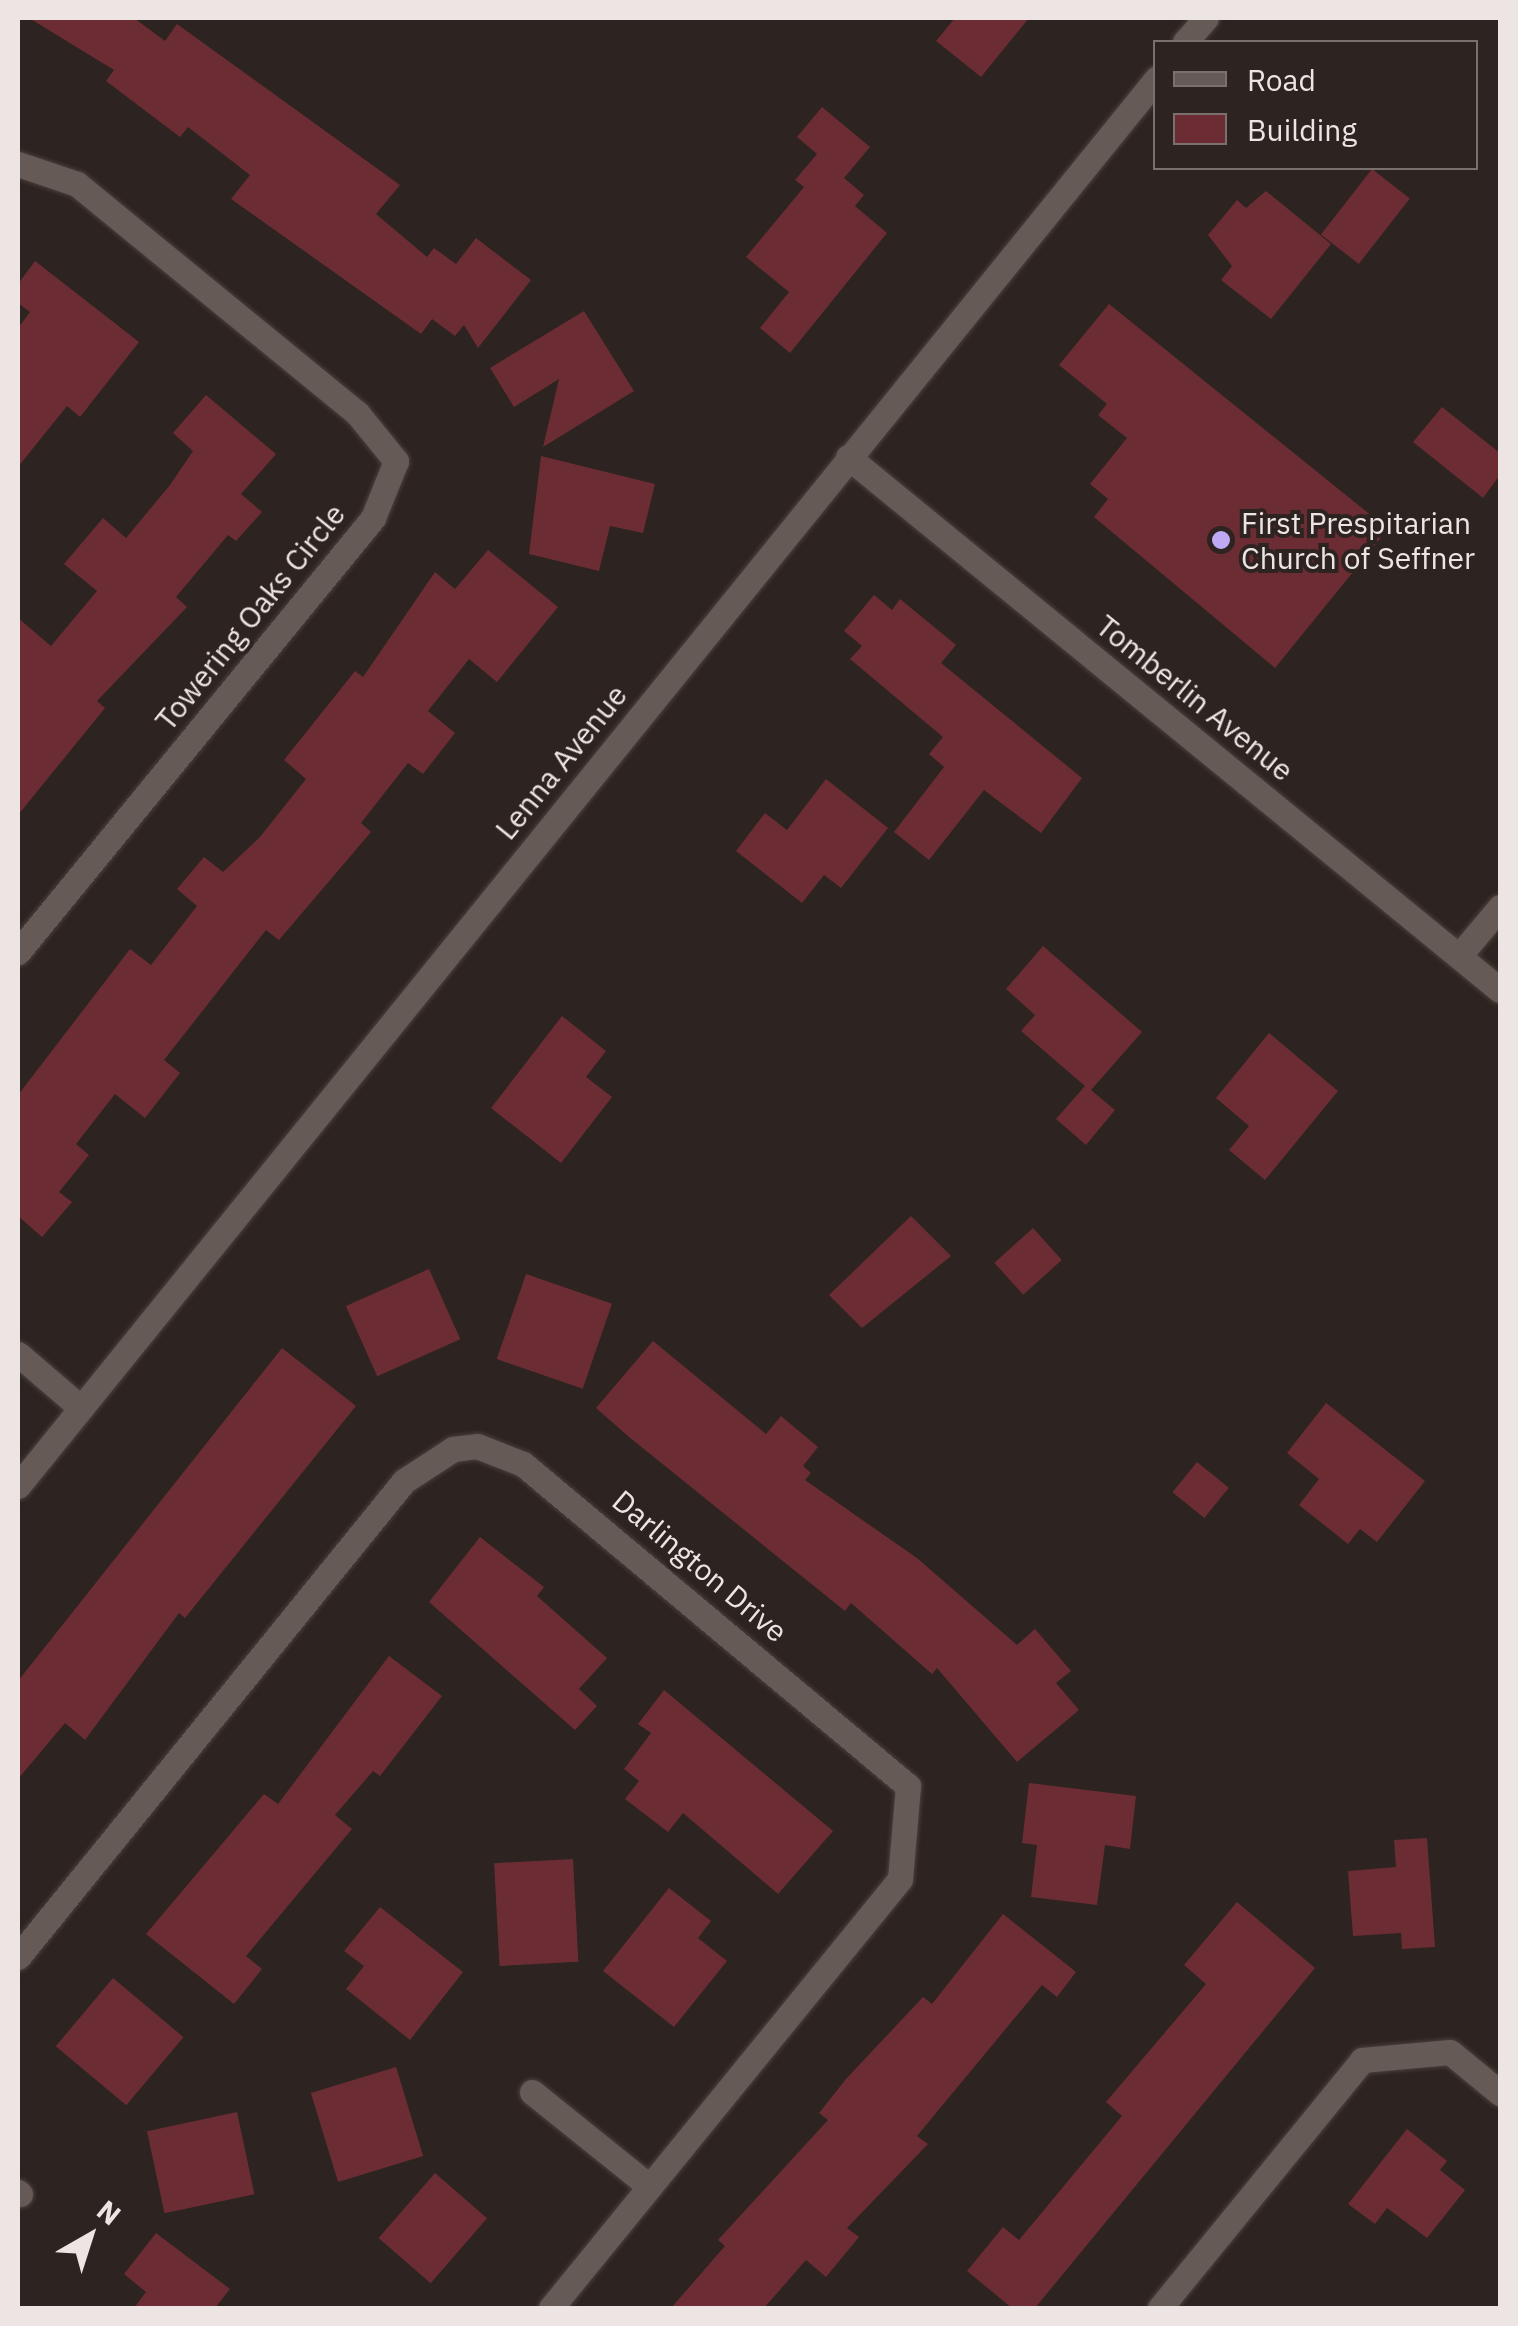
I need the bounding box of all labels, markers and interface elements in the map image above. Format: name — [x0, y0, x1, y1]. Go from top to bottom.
legend — [1153, 40, 1478, 170]
text: Road — [1247, 60, 1316, 99]
text: Building — [1247, 110, 1357, 149]
street label: Towering Oaks Circle — [148, 497, 352, 737]
place label: First Prespitarian Church of Seffner — [1241, 505, 1475, 576]
marker: First Prespitarian Church of Seffner — [1210, 529, 1232, 551]
street label: Tomberlin Avenue — [1089, 608, 1301, 788]
street label: Lenna Avenue — [488, 677, 634, 847]
street label: Darlington Drive — [605, 1483, 795, 1649]
north arrow — [40, 2186, 140, 2286]
text: N — [90, 2192, 129, 2233]

